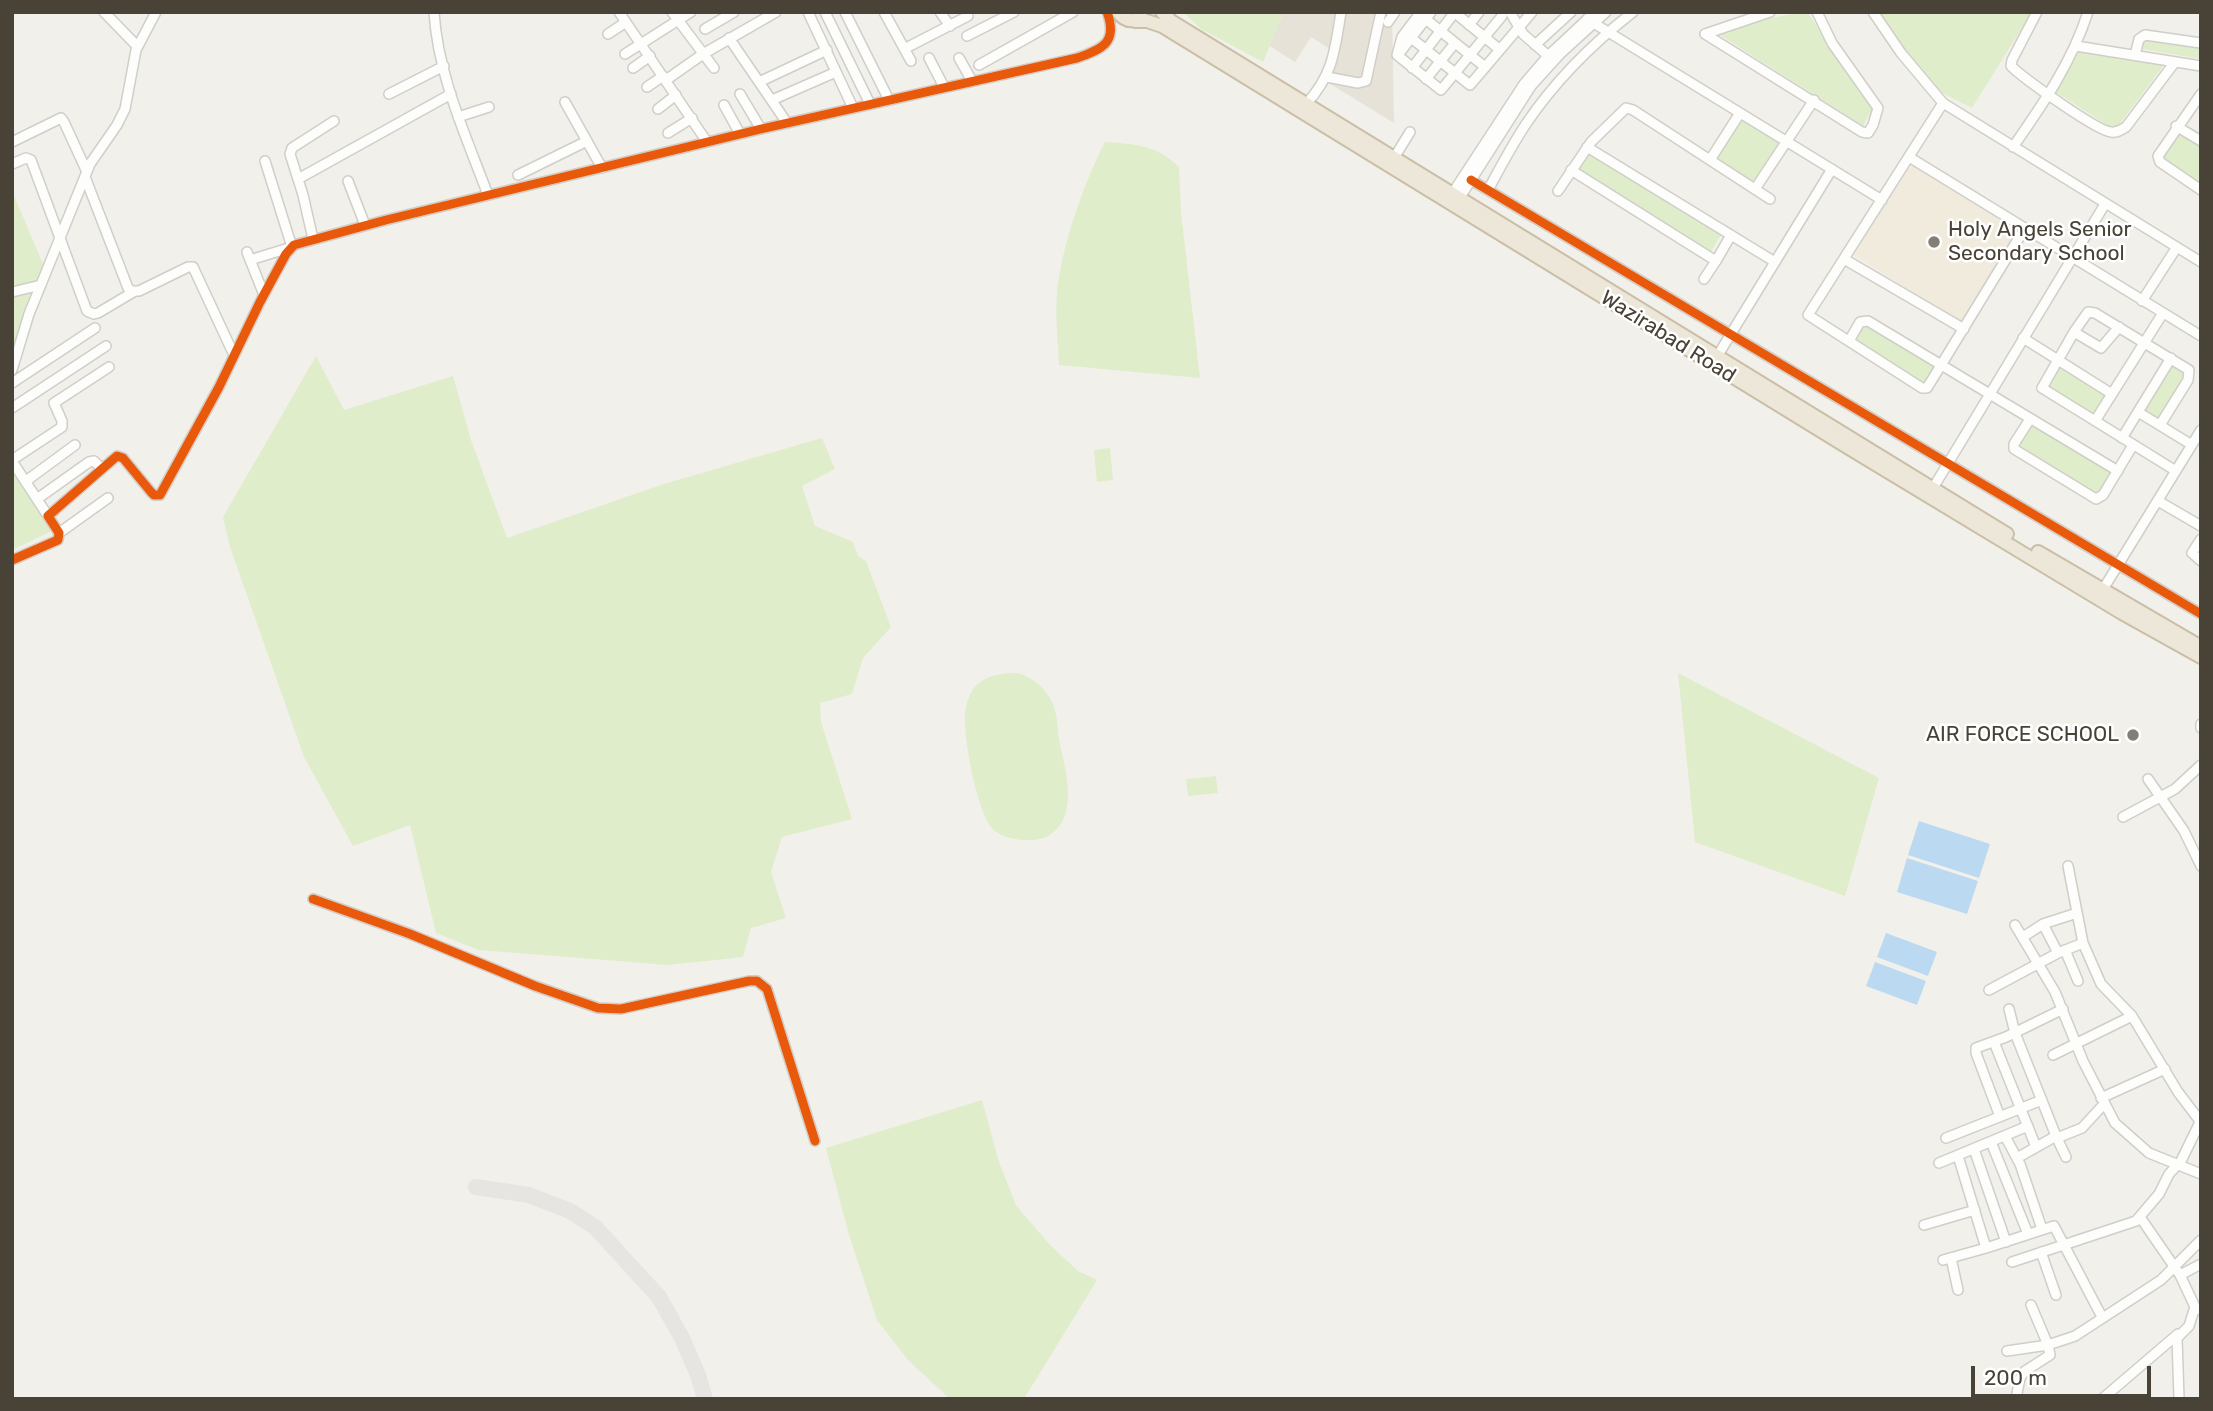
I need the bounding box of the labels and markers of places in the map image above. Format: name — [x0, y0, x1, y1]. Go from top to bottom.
place label: Holy Angels Senior Secondary School — [1948, 217, 2132, 267]
marker: Holy Angels Senior Secondary School — [1926, 234, 1942, 250]
place label: AIR FORCE SCHOOL — [1926, 722, 2119, 748]
marker: AIR FORCE SCHOOL — [2125, 727, 2141, 743]

